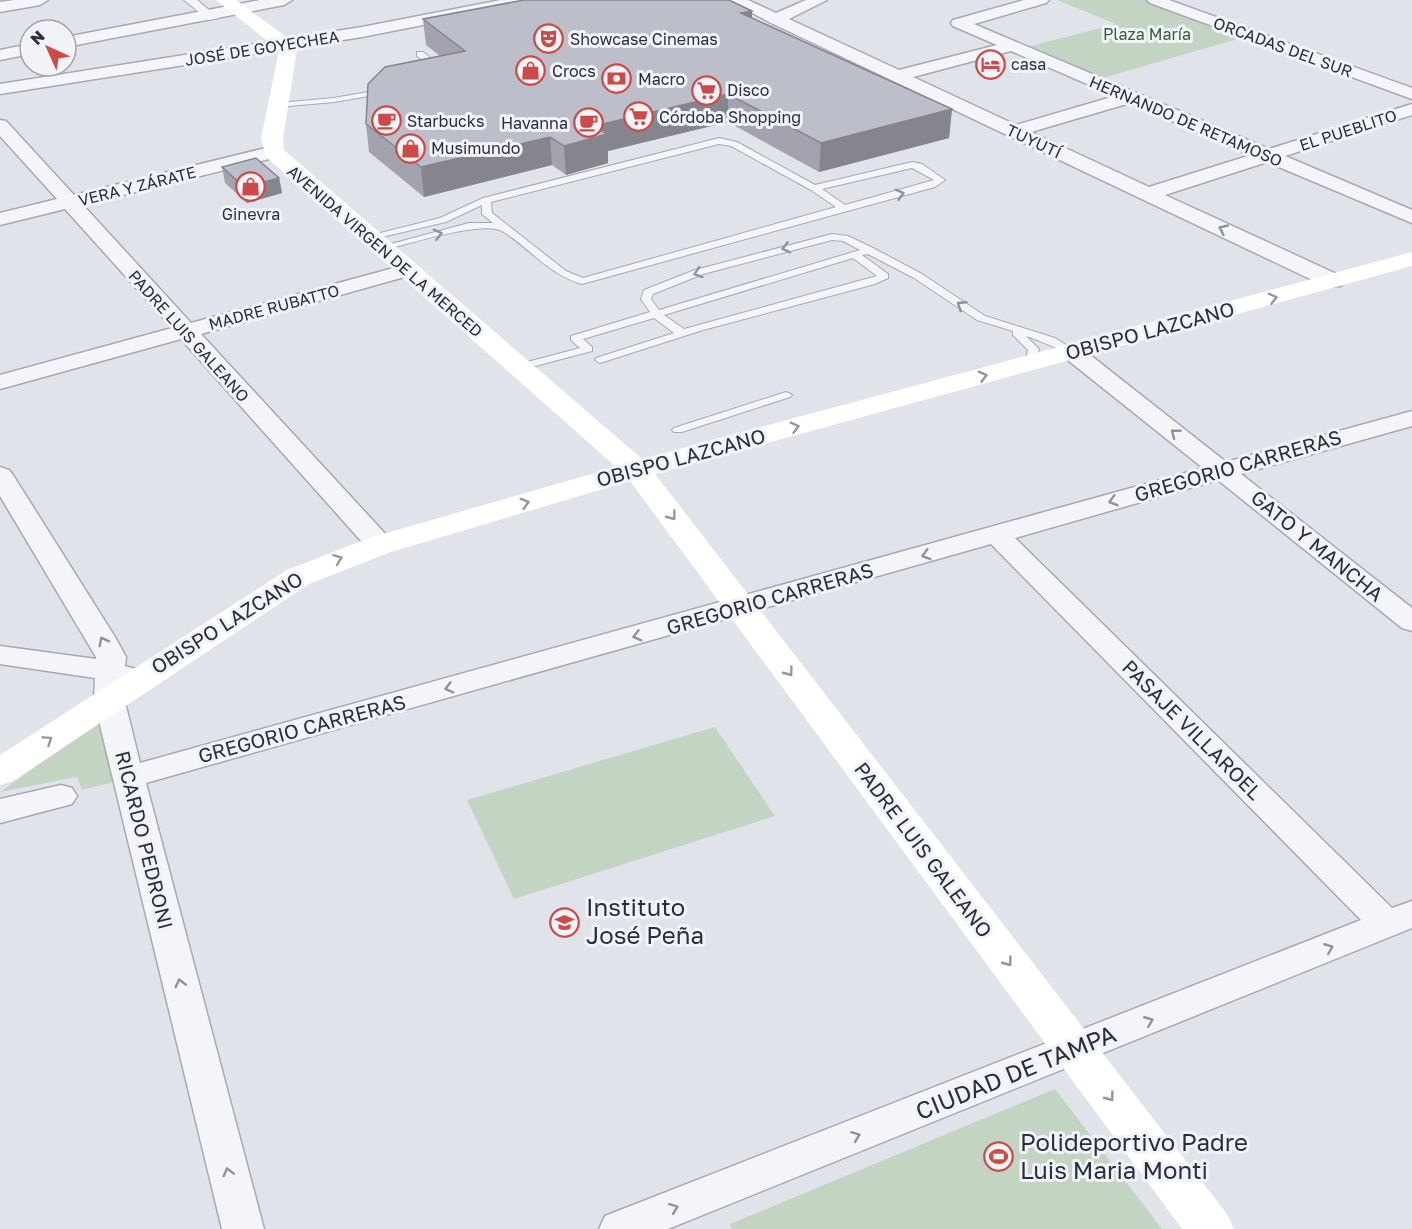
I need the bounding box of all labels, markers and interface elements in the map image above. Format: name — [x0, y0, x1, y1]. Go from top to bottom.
street label: ORCADAS DEL SUR — [1211, 13, 1355, 82]
north arrow — [18, 18, 78, 78]
theatre icon: Showcase Cinemas — [533, 23, 565, 55]
park label: Plaza María — [1103, 24, 1191, 44]
text: N — [26, 26, 49, 49]
street label: JOSÉ DE GOYECHEA — [184, 26, 341, 70]
place label: Showcase Cinemas — [570, 29, 718, 49]
hotel icon: casa — [974, 48, 1006, 80]
place label: casa — [1011, 54, 1046, 74]
shop icon: Crocs — [515, 55, 547, 87]
place label: Crocs — [552, 61, 596, 81]
bank icon: Macro — [601, 63, 633, 95]
place label: Macro — [638, 69, 685, 89]
street label: HERNANDO DE RETAMOSO — [1087, 71, 1285, 171]
supermarket icon: Disco — [690, 74, 722, 106]
place label: Disco — [727, 80, 769, 100]
supermarket icon: Córdoba Shopping — [622, 101, 654, 133]
cafe icon: Starbucks — [370, 105, 402, 137]
street label: EL PUEBLITO — [1297, 105, 1399, 155]
cafe icon: Havanna — [573, 107, 605, 139]
place label: Córdoba Shopping — [659, 107, 801, 127]
place label: Starbucks — [407, 111, 484, 131]
place label: Havanna — [501, 113, 568, 133]
street label: TUYUTÍ — [1003, 120, 1066, 163]
shop icon: Musimundo — [394, 132, 426, 164]
place label: Musimundo — [431, 138, 520, 158]
street label: AVENIDA VIRGEN DE LA MERCED — [283, 161, 487, 341]
street label: VERA Y ZÁRATE — [76, 162, 198, 210]
shop icon: Ginevra — [235, 170, 267, 202]
one-way arrow — [895, 188, 905, 201]
place label: Ginevra — [222, 204, 280, 224]
one-way arrow — [1218, 225, 1229, 237]
one-way arrow — [433, 228, 443, 241]
one-way arrow — [781, 240, 791, 253]
street label: PADRE LUIS GALEANO — [124, 266, 254, 406]
one-way arrow — [693, 266, 704, 279]
street label: MADRE RUBATTO — [206, 280, 342, 334]
one-way arrow — [1268, 292, 1278, 305]
street label: OBISPO LAZCANO — [1063, 296, 1237, 364]
one-way arrow — [957, 301, 967, 313]
one-way arrow — [977, 371, 988, 383]
one-way arrow — [789, 422, 800, 434]
street label: OBISPO LAZCANO — [594, 423, 768, 491]
street label: GREGORIO CARRERAS — [1132, 424, 1344, 506]
one-way arrow — [1171, 430, 1182, 441]
street label: GATO Y MANCHA — [1247, 485, 1389, 606]
one-way arrow — [1108, 494, 1119, 506]
one-way arrow — [519, 498, 530, 510]
one-way arrow — [665, 510, 676, 521]
one-way arrow — [921, 548, 931, 560]
one-way arrow — [333, 554, 343, 567]
street label: GREGORIO CARRERAS — [664, 557, 876, 639]
street label: OBISPO LAZCANO — [146, 566, 307, 678]
one-way arrow — [632, 629, 643, 641]
one-way arrow — [99, 637, 110, 648]
street label: PASAJE VILLAROEL — [1118, 654, 1268, 804]
one-way arrow — [782, 666, 793, 677]
one-way arrow — [444, 681, 454, 694]
street label: GREGORIO CARRERAS — [195, 689, 408, 767]
one-way arrow — [42, 736, 53, 747]
street label: RICARDO PEDRONI — [111, 748, 179, 931]
street label: PADRE LUIS GALEANO — [850, 757, 998, 942]
place label: Instituto José Peña — [586, 892, 704, 949]
school or university icon: Instituto José Peña — [549, 906, 581, 938]
one-way arrow — [1323, 943, 1334, 955]
one-way arrow — [1001, 955, 1012, 966]
one-way arrow — [175, 978, 188, 988]
one-way arrow — [1142, 1016, 1153, 1028]
street label: CIUDAD DE TAMPA — [911, 1018, 1120, 1125]
one-way arrow — [1103, 1090, 1114, 1101]
place label: Polideportivo Padre Luis Maria Monti — [1020, 1127, 1248, 1184]
one-way arrow — [850, 1131, 860, 1144]
sports icon: Polideportivo Padre Luis Maria Monti — [983, 1141, 1015, 1173]
one-way arrow — [223, 1167, 236, 1177]
one-way arrow — [668, 1202, 679, 1215]

